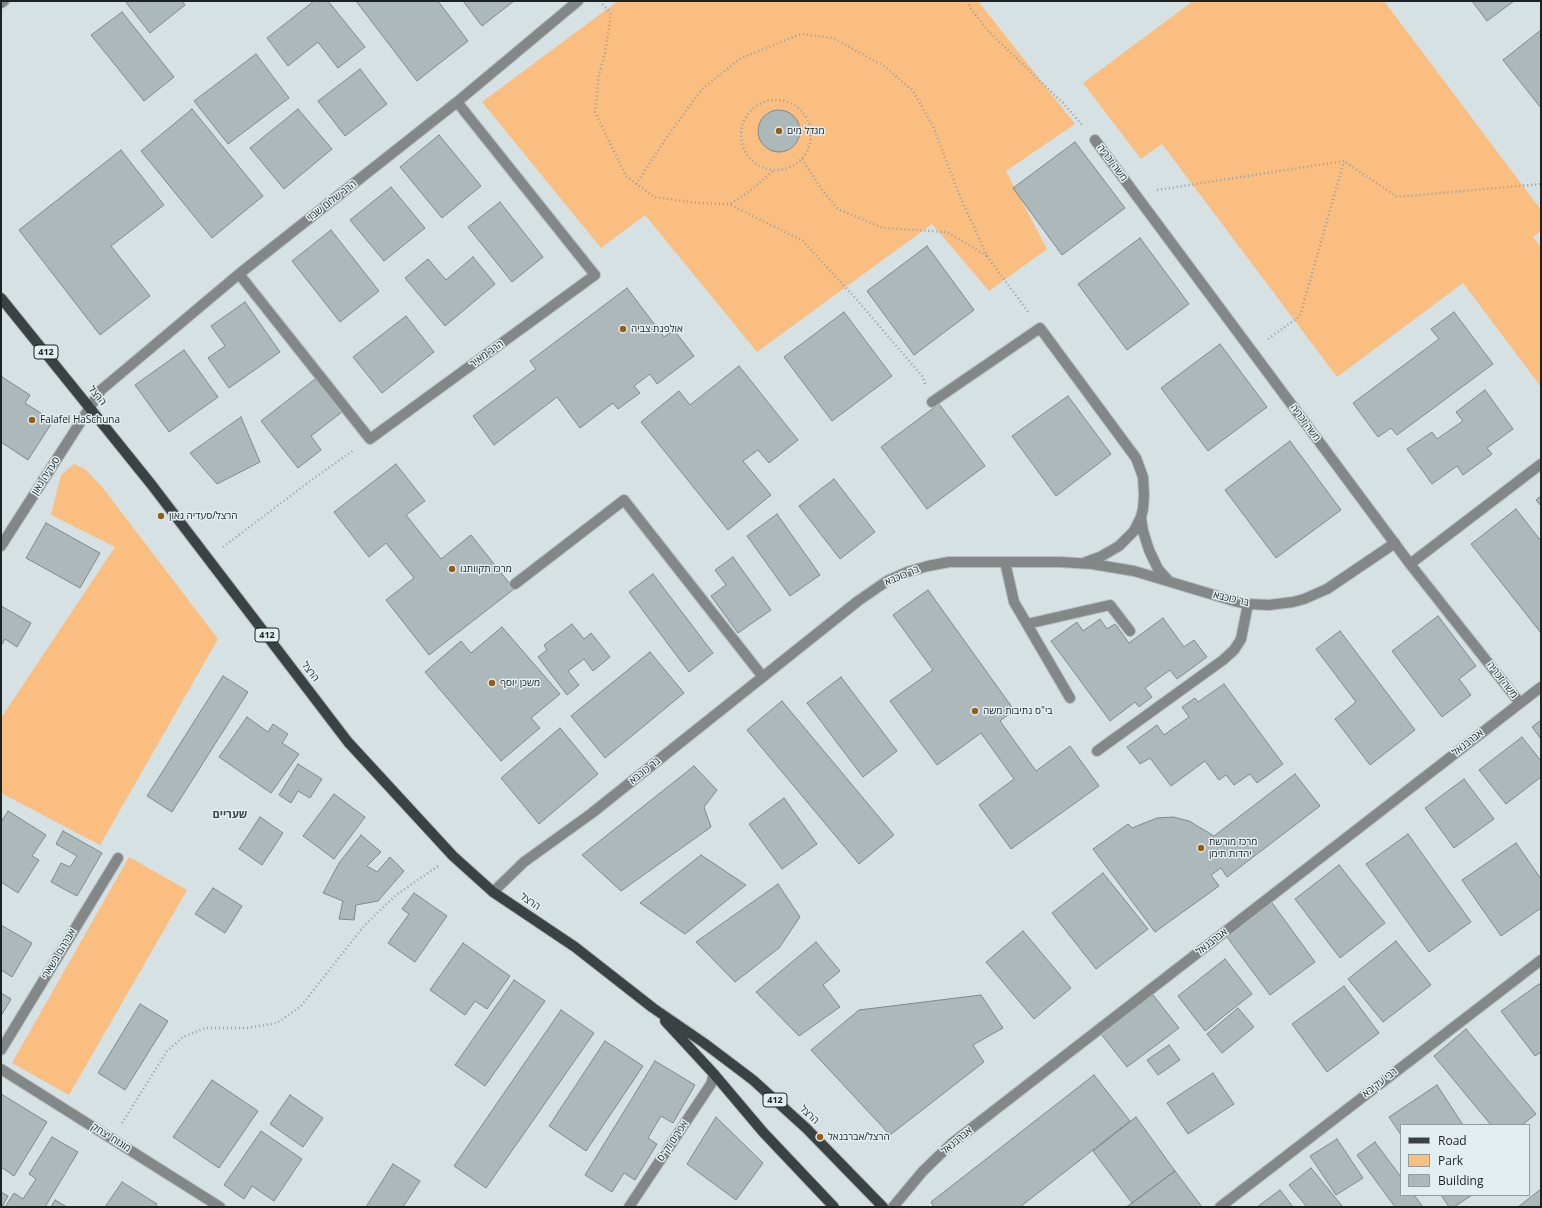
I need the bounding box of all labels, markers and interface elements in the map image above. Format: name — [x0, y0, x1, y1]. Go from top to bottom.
place label: מגדל מים — [787, 125, 825, 137]
marker: מגדל מים — [774, 126, 784, 136]
street label: משה זכריה — [1094, 142, 1130, 184]
street label: הרב שלום שבזי — [305, 178, 359, 224]
place label: אולפנת צביה — [631, 323, 683, 335]
marker: אולפנת צביה — [618, 324, 628, 334]
street label: הרב מאיר — [468, 338, 506, 370]
road number: 412 — [34, 345, 58, 359]
street label: הרצל — [86, 384, 108, 408]
street label: משה זכריה — [1287, 402, 1323, 444]
place label: Falafel HaSchuna — [40, 414, 120, 426]
marker: Falafel HaSchuna — [27, 415, 37, 425]
street label: סעדיה גאון — [29, 455, 63, 497]
place label: הרצל/סעדיה גאון — [169, 510, 238, 522]
marker: הרצל/סעדיה גאון — [156, 511, 166, 521]
place label: מרכז תקוותנו — [460, 563, 512, 575]
street label: בר כוכבא — [883, 563, 921, 589]
marker: מרכז תקוותנו — [447, 564, 457, 574]
street label: בר כוכבא — [1212, 589, 1250, 609]
road number: 412 — [255, 628, 279, 642]
street label: משה זכריה — [1484, 659, 1520, 701]
street label: הרצל — [299, 660, 321, 684]
place label: משכן יוסף — [500, 677, 540, 689]
marker: משכן יוסף — [487, 678, 497, 688]
place label: בי"ס נתיבות משה — [983, 705, 1053, 717]
marker: בי"ס נתיבות משה — [970, 706, 980, 716]
street label: אברבנאל — [1450, 727, 1486, 759]
street label: בר כוכבא — [627, 755, 663, 787]
district label: שעריים — [213, 808, 247, 822]
place label: מרכז מורשת יהדות תימן — [1209, 836, 1257, 860]
marker: מרכז מורשת יהדות תימן — [1196, 843, 1206, 853]
street label: הרצל — [518, 891, 542, 913]
street label: אברבנאל — [1194, 926, 1230, 958]
street label: אברהם בשארי — [39, 927, 79, 981]
street label: רבי עקיבא — [1360, 1066, 1400, 1100]
road number: 412 — [763, 1093, 787, 1107]
street label: הרצל — [797, 1103, 821, 1127]
street label: אפרים זק"ס — [655, 1118, 691, 1164]
street label: מוגזח יצחק — [89, 1121, 133, 1155]
legend — [1400, 1124, 1530, 1196]
street label: אברבנאל — [939, 1125, 975, 1157]
place label: הרצל/אברבנאל — [828, 1131, 890, 1143]
marker: הרצל/אברבנאל — [815, 1132, 825, 1142]
text: Road — [1438, 1132, 1467, 1149]
text: Park — [1438, 1152, 1463, 1169]
text: Building — [1438, 1172, 1483, 1189]

